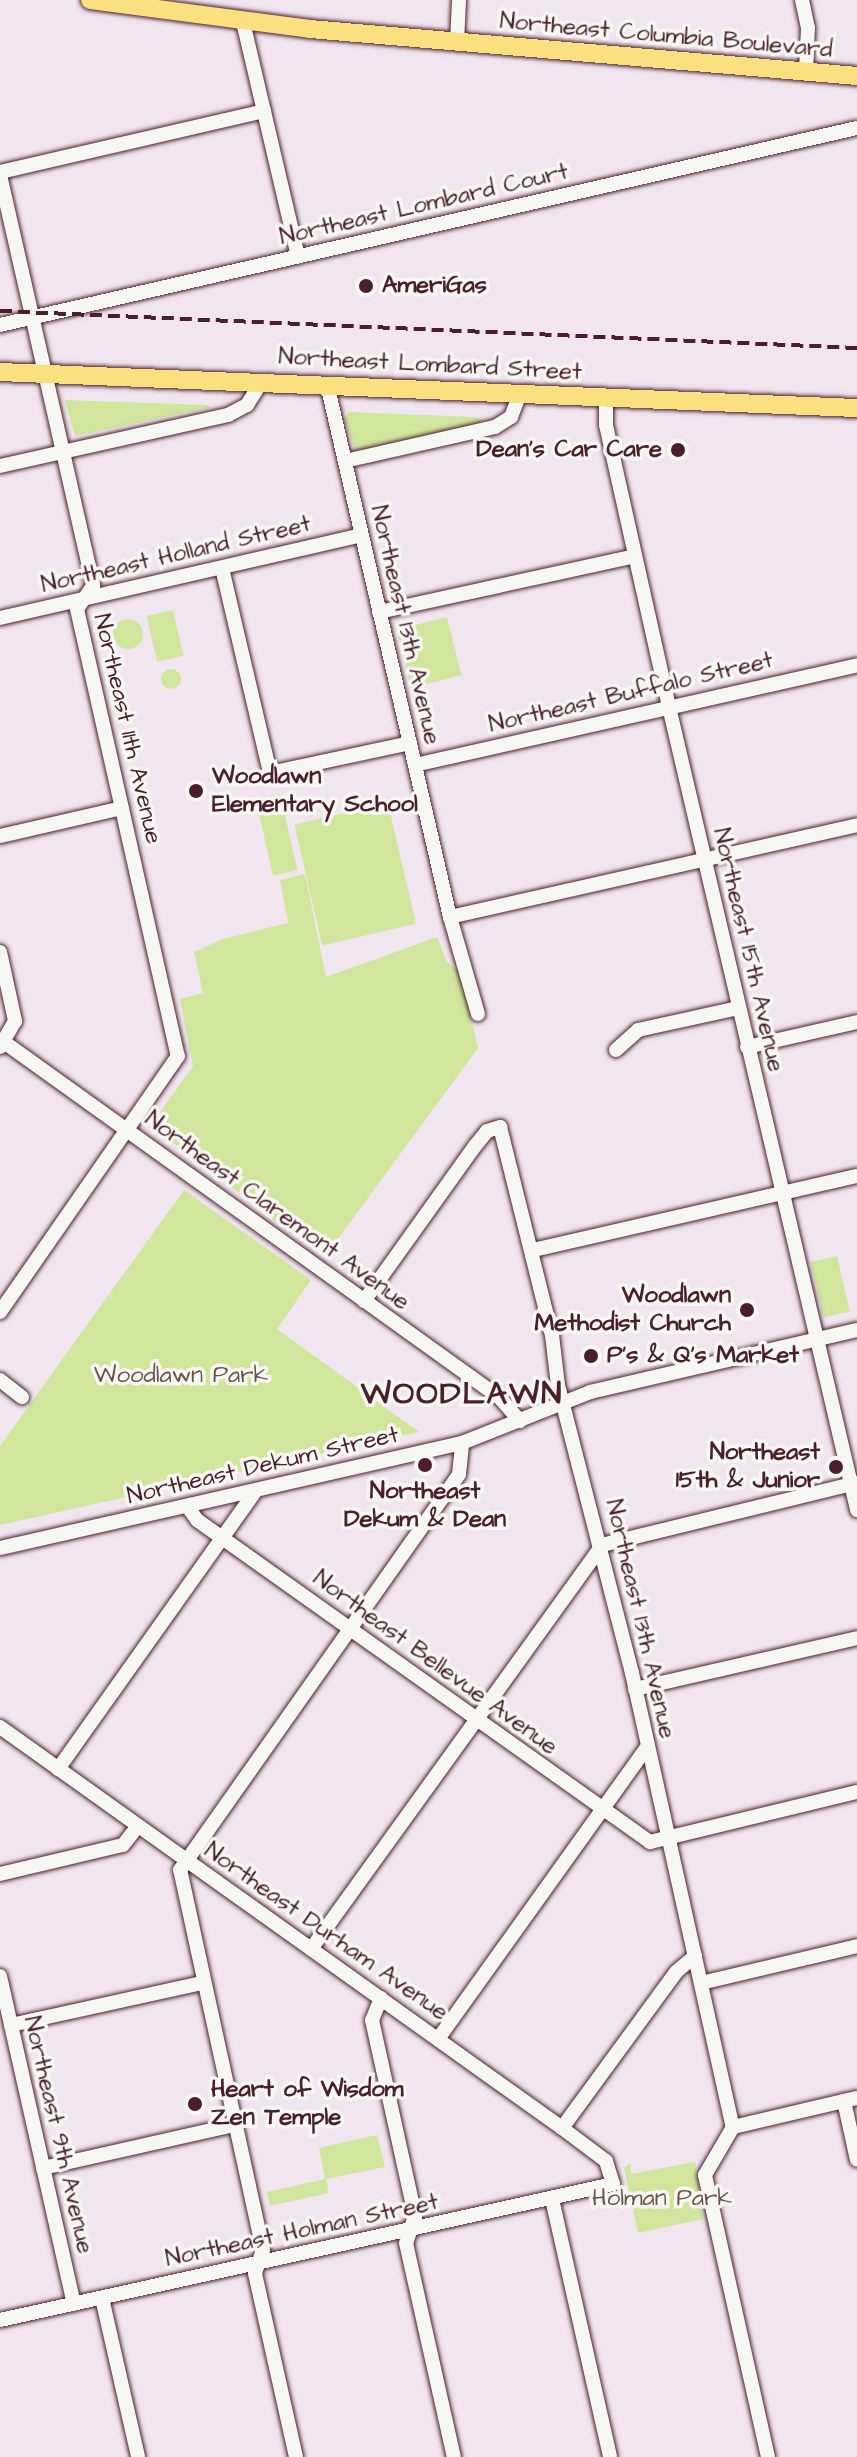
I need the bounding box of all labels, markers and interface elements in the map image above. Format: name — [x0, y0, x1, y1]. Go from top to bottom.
street label: Northeast Columbia Boulevard — [499, 7, 833, 65]
street label: Northeast Lombard Court — [277, 158, 571, 252]
place label: AmeriGas — [382, 272, 487, 300]
marker: AmeriGas — [357, 277, 375, 295]
street label: Northeast Lombard Street — [278, 343, 582, 387]
place label: Dean's Car Care — [476, 436, 662, 464]
marker: Dean's Car Care — [669, 441, 687, 459]
street label: Northeast 13th Avenue — [363, 503, 447, 747]
street label: Northeast Holland Street — [38, 510, 314, 600]
street label: Northeast 11th Avenue — [87, 611, 167, 847]
street label: Northeast Buffalo Street — [486, 646, 776, 740]
place label: Woodlawn Elementary School — [212, 763, 418, 819]
marker: Woodlawn Elementary School — [187, 782, 205, 800]
street label: Northeast 15th Avenue — [706, 825, 790, 1075]
street label: Northeast Claremont Avenue — [139, 1105, 415, 1317]
place label: Woodlawn Methodist Church — [534, 1282, 731, 1338]
marker: Woodlawn Methodist Church — [738, 1301, 756, 1319]
place label: P's & Q's Market — [607, 1342, 799, 1370]
marker: P's & Q's Market — [582, 1347, 600, 1365]
park label: Woodlawn Park — [94, 1362, 268, 1390]
district label: WOODLAWN — [361, 1375, 563, 1413]
street label: Northeast Dekum Street — [124, 1421, 402, 1511]
place label: Northeast 15th & Junior — [676, 1439, 820, 1495]
marker: Northeast Dekum & Dean — [416, 1456, 434, 1474]
marker: Northeast 15th & Junior — [827, 1458, 845, 1476]
place label: Northeast Dekum & Dean — [344, 1478, 506, 1534]
street label: Northeast 13th Avenue — [598, 1497, 682, 1741]
street label: Northeast Bellevue Avenue — [307, 1564, 563, 1762]
street label: Northeast Durham Avenue — [198, 1837, 454, 2027]
street label: Northeast 9th Avenue — [17, 2013, 99, 2257]
place label: Heart of Wisdom Zen Temple — [211, 2076, 403, 2132]
marker: Heart of Wisdom Zen Temple — [186, 2095, 204, 2113]
park label: Holman Park — [592, 2185, 732, 2213]
street label: Northeast Holman Street — [163, 2188, 441, 2274]

